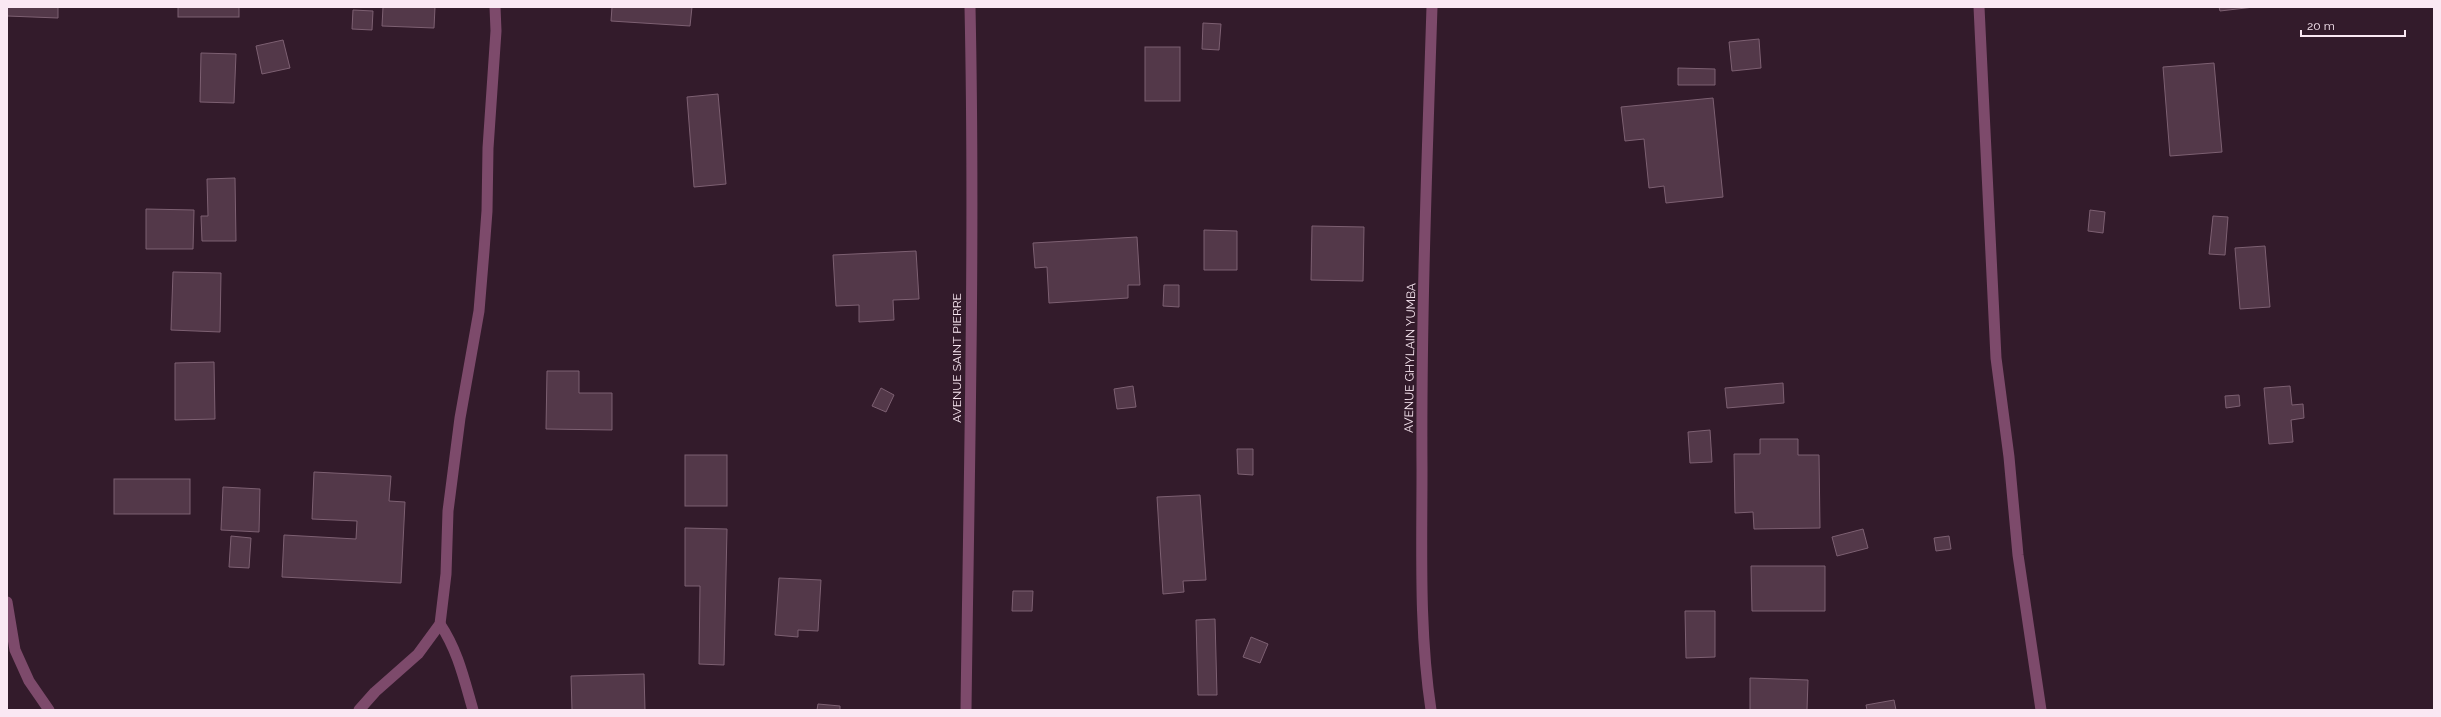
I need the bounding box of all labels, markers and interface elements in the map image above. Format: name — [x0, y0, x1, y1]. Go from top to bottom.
scale bar — [2301, 12, 2405, 38]
text: 20 m — [2307, 19, 2335, 33]
street label: AVENUE GHYLAIN YUMBA — [1402, 283, 1418, 433]
street label: AVENUE SAINT PIERRE — [950, 293, 964, 423]

